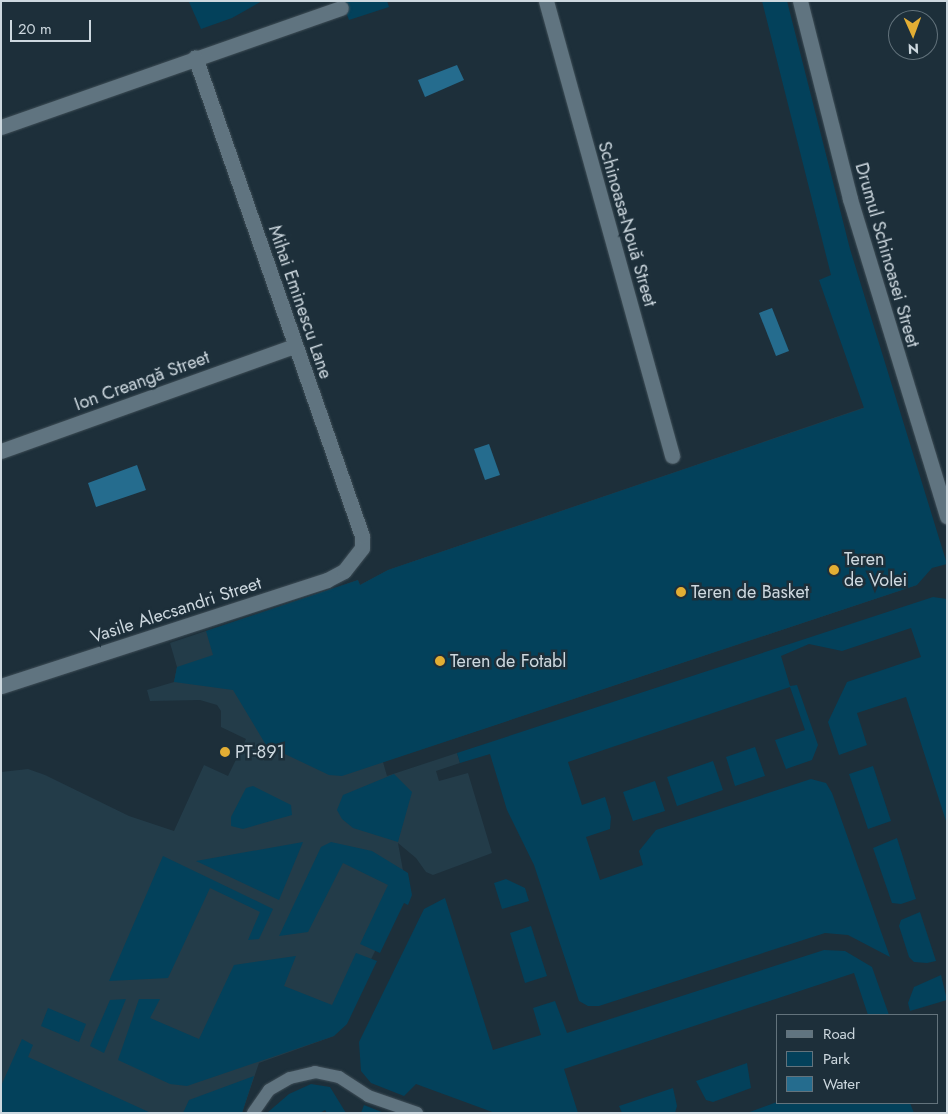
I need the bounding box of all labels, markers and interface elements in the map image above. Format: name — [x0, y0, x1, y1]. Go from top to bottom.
scale bar — [12, 10, 94, 42]
north arrow — [888, 10, 938, 60]
text: 20 m — [18, 18, 52, 40]
text: N — [908, 39, 919, 59]
street label: Schinoasa-Nouă Street — [593, 139, 661, 309]
street label: Drumul Schinoasei Street — [850, 160, 924, 350]
street label: Mihai Eminescu Lane — [264, 222, 336, 382]
street label: Ion Creangă Street — [72, 347, 212, 415]
place label: Teren de Volei — [844, 549, 907, 592]
marker: Teren de Volei — [828, 564, 840, 576]
street label: Vasile Alecsandri Street — [88, 572, 264, 648]
place label: Teren de Basket — [691, 581, 809, 603]
marker: Teren de Basket — [675, 586, 687, 598]
place label: Teren de Fotabl — [450, 650, 566, 672]
marker: Teren de Fotabl — [434, 655, 446, 667]
place label: PT-891 — [235, 741, 285, 763]
marker: PT-891 — [219, 746, 231, 758]
legend — [776, 1014, 938, 1104]
text: Road — [823, 1023, 855, 1045]
text: Park — [823, 1048, 850, 1070]
text: Water — [823, 1073, 860, 1095]

